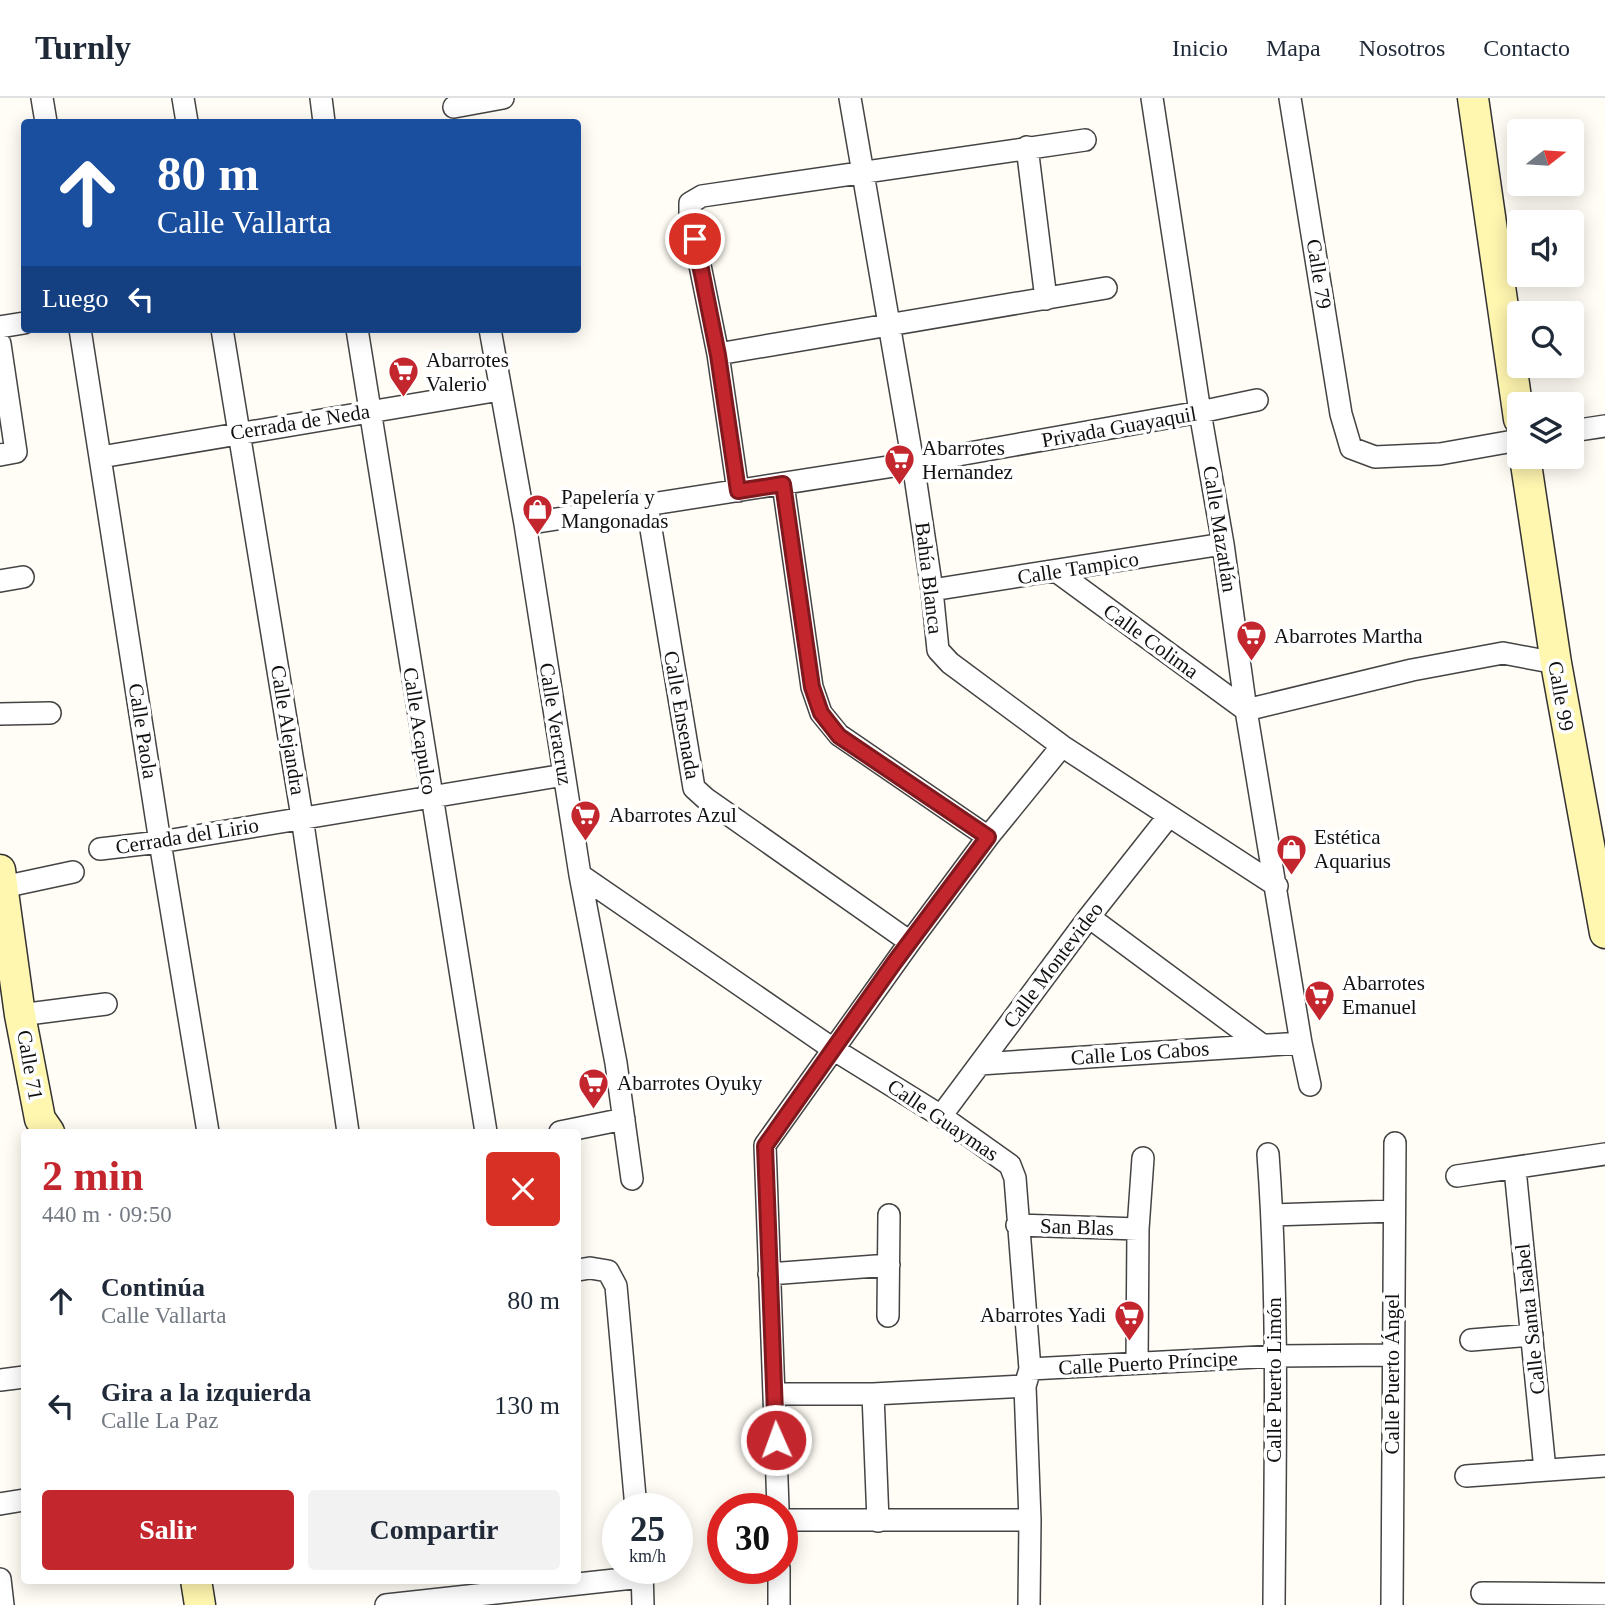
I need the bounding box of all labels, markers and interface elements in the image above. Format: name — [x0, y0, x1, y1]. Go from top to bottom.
text: Turnly — [35, 30, 131, 66]
text: Inicio — [1172, 35, 1228, 61]
text: Mapa — [1266, 35, 1321, 61]
text: Nosotros — [1359, 35, 1445, 61]
text: Contacto — [1483, 35, 1570, 61]
north arrow — [1507, 119, 1584, 196]
map controls — [1507, 119, 1584, 469]
text: 80 m — [157, 146, 259, 201]
icon: ahead — [42, 147, 133, 238]
text: Calle Vallarta — [157, 204, 331, 240]
pin — [665, 209, 725, 269]
button: sound — [1507, 210, 1584, 287]
icon: arrive — [676, 220, 714, 258]
street label: Calle 79 — [1302, 237, 1336, 311]
icon: left — [122, 280, 160, 318]
text: Luego — [42, 284, 108, 313]
button: search — [1507, 301, 1584, 378]
place label: Abarrotes Valerio — [426, 348, 509, 396]
supermarket icon: Abarrotes Valerio — [386, 355, 420, 399]
button: layers — [1507, 392, 1584, 469]
street label: Cerrada de Neda — [228, 399, 372, 445]
street label: Privada Guayaquil — [1040, 402, 1198, 452]
place label: Abarrotes Hernandez — [922, 436, 1013, 484]
supermarket icon: Abarrotes Hernandez — [882, 443, 916, 487]
street label: Calle Mazatlán — [1198, 464, 1242, 594]
place label: Papelería y Mangonadas — [561, 485, 668, 533]
shop icon: Papelería y Mangonadas — [521, 492, 555, 536]
street label: Bahía Blanca — [910, 521, 948, 636]
street label: Calle Tampico — [1016, 547, 1140, 589]
street label: Calle Colima — [1099, 599, 1204, 684]
supermarket icon: Abarrotes Martha — [1234, 619, 1268, 663]
place label: Abarrotes Martha — [1274, 624, 1423, 648]
street label: Calle Ensenada — [659, 649, 705, 782]
street label: Calle 99 — [1543, 659, 1579, 733]
street label: Calle Veracruz — [534, 661, 578, 787]
street label: Calle Alejandra — [266, 663, 310, 797]
street label: Calle Acapulco — [398, 665, 442, 797]
street label: Calle Paola — [124, 682, 162, 781]
supermarket icon: Abarrotes Azul — [569, 798, 603, 842]
place label: Abarrotes Azul — [609, 803, 737, 827]
street label: Cerrada del Lirio — [114, 813, 260, 859]
place label: Estética Aquarius — [1314, 825, 1391, 873]
shop icon: Estética Aquarius — [1274, 832, 1308, 876]
street label: Calle Montevideo — [998, 897, 1108, 1033]
place label: Abarrotes Emanuel — [1342, 971, 1425, 1019]
supermarket icon: Abarrotes Emanuel — [1302, 978, 1336, 1022]
street label: Calle 71 — [12, 1028, 48, 1102]
street label: Calle Los Cabos — [1070, 1036, 1210, 1070]
supermarket icon: Abarrotes Oyuky — [577, 1066, 611, 1110]
place label: Abarrotes Oyuky — [617, 1071, 763, 1095]
street label: Calle Guaymas — [883, 1074, 1003, 1166]
button: close — [486, 1152, 560, 1226]
text: 2 min — [42, 1153, 144, 1199]
text: 440 m · 09:50 — [42, 1202, 172, 1227]
street label: San Blas — [1040, 1214, 1114, 1240]
street label: Calle Santa Isabel — [1510, 1242, 1550, 1396]
text: Continúa — [101, 1273, 205, 1302]
icon: ahead — [42, 1282, 80, 1320]
text: 80 m — [507, 1286, 560, 1315]
street label: Calle Puerto Ángel — [1380, 1293, 1404, 1454]
street label: Calle Puerto Limón — [1262, 1297, 1286, 1463]
supermarket icon: Abarrotes Yadi — [1112, 1298, 1146, 1342]
text: Calle Vallarta — [101, 1303, 226, 1328]
place label: Abarrotes Yadi — [980, 1303, 1106, 1327]
street label: Calle Puerto Príncipe — [1058, 1346, 1238, 1380]
text: Gira a la izquierda — [101, 1378, 311, 1407]
icon: left — [42, 1387, 80, 1425]
text: 130 m — [494, 1391, 560, 1420]
position arrow — [739, 1403, 813, 1477]
text: Calle La Paz — [101, 1408, 219, 1433]
button: Salir — [42, 1490, 294, 1570]
button: Compartir — [308, 1490, 560, 1570]
speed limit sign: 30 — [707, 1493, 798, 1584]
text: 25 — [630, 1510, 665, 1549]
text: km/h — [629, 1546, 666, 1566]

